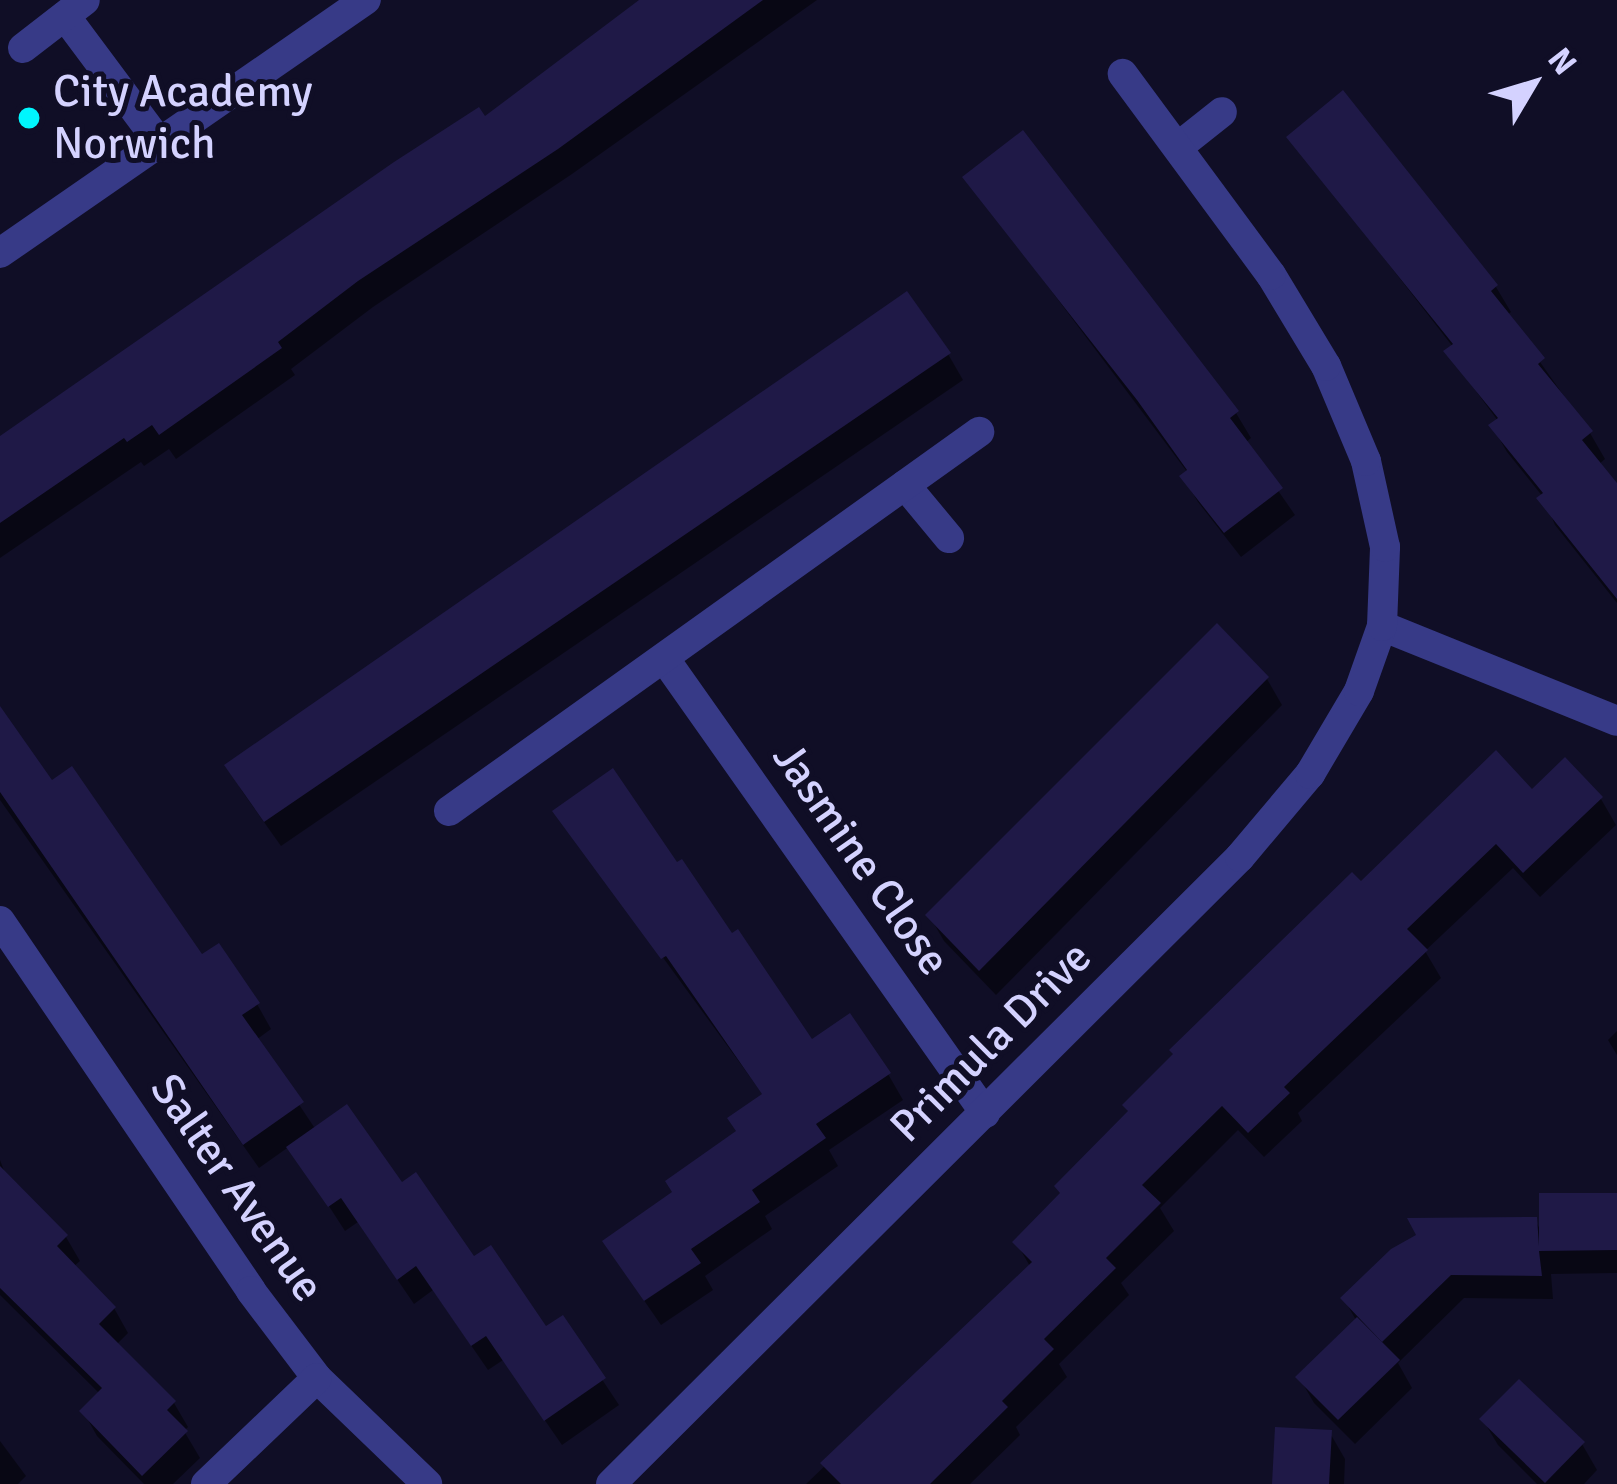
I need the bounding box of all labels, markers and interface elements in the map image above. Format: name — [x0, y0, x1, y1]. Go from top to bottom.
north arrow — [1473, 24, 1593, 144]
text: N — [1539, 40, 1585, 83]
place label: City Academy Norwich — [53, 65, 313, 171]
marker: City Academy Norwich — [16, 105, 42, 131]
street label: Jasmine Close — [761, 732, 961, 986]
street label: Primula Drive — [879, 930, 1103, 1154]
street label: Salter Avenue — [139, 1064, 335, 1312]

